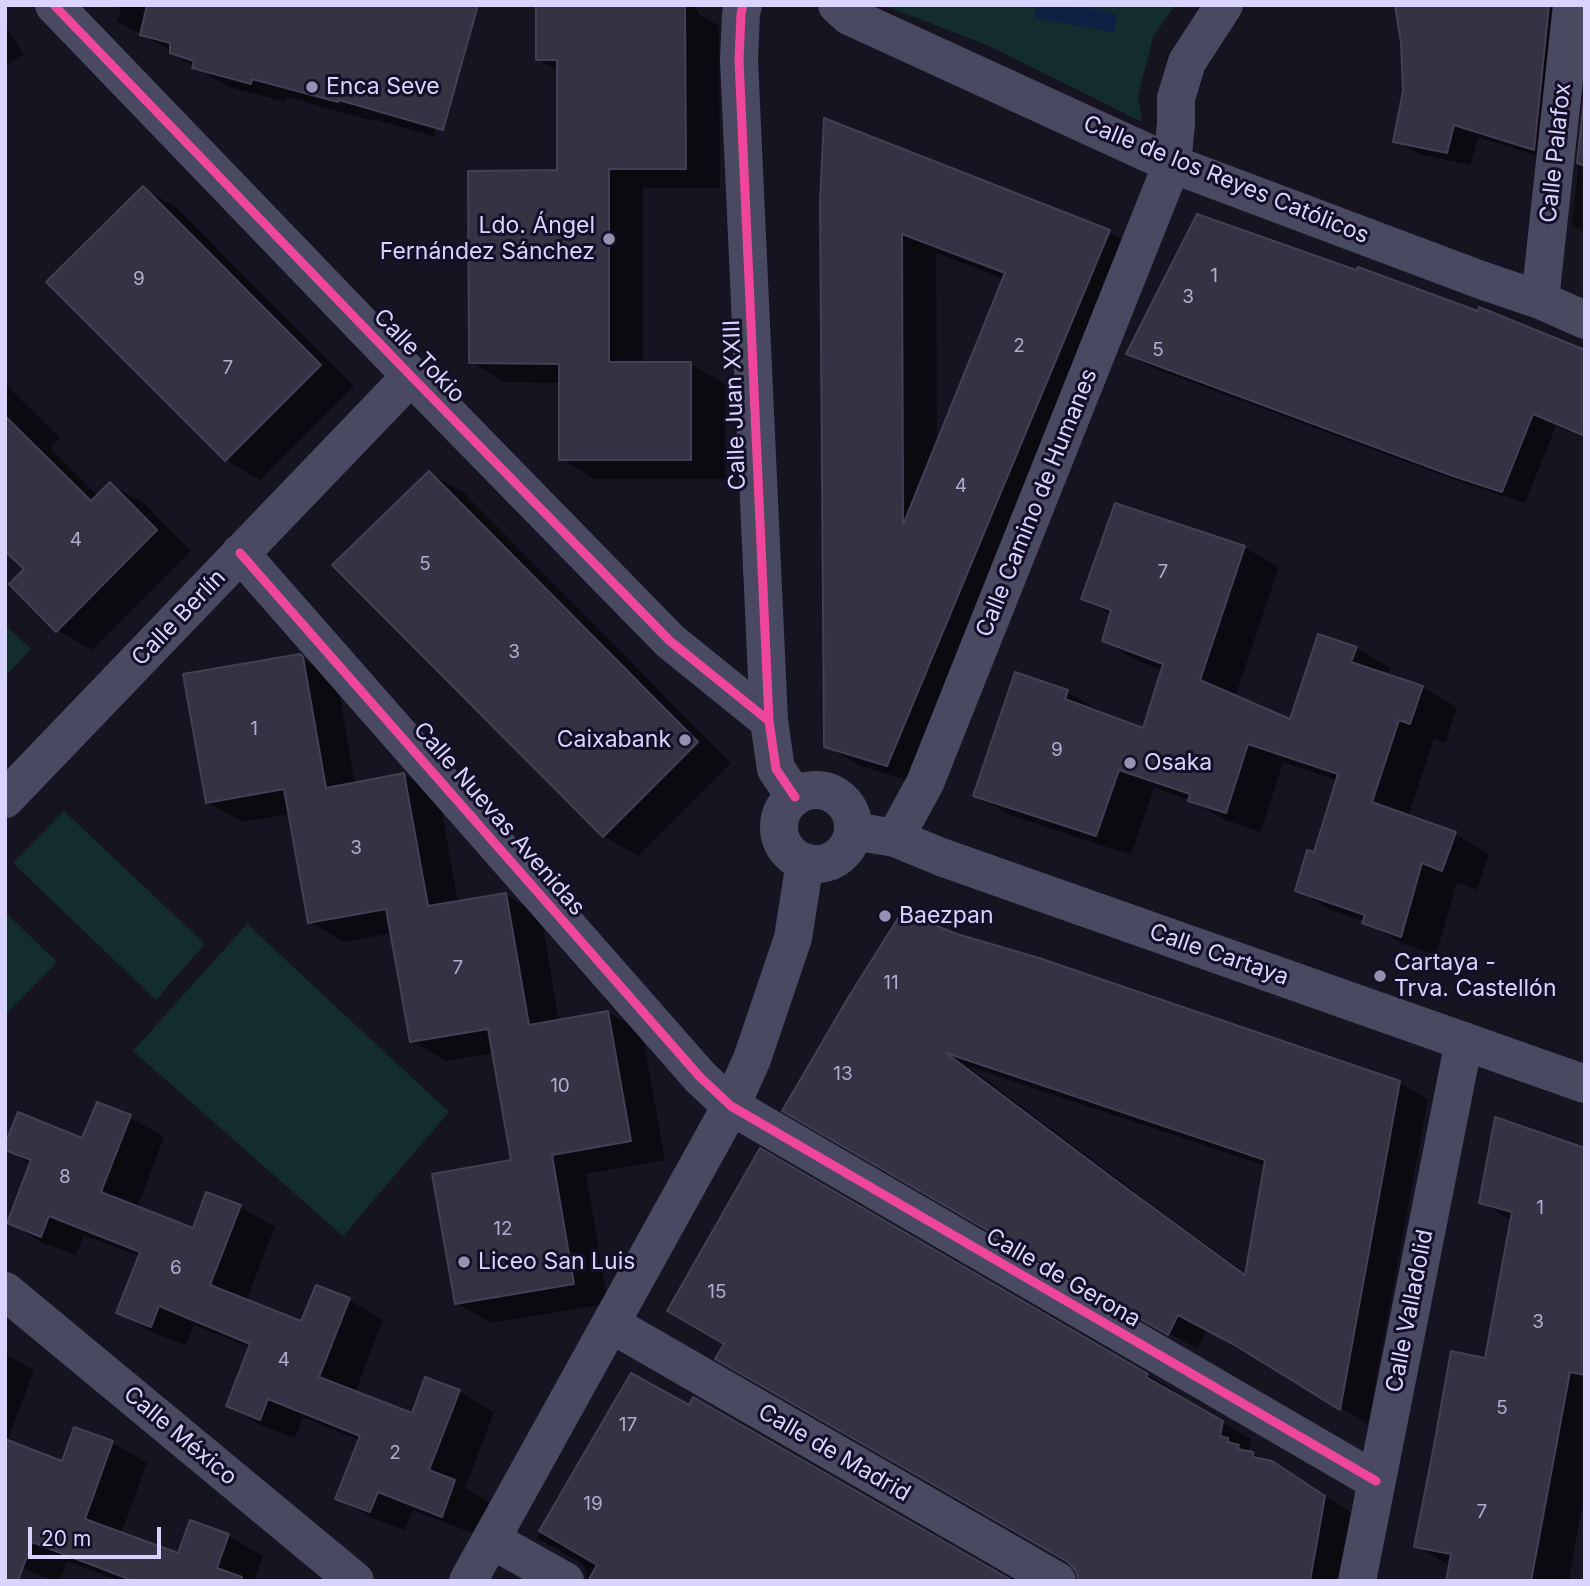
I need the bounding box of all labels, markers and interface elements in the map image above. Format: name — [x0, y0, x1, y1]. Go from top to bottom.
place label: Enca Seve — [326, 73, 440, 101]
marker: Enca Seve — [304, 79, 320, 95]
street label: Calle Palafox — [1535, 82, 1577, 224]
street label: Calle de los Reyes Católicos — [1079, 110, 1373, 250]
place label: Ldo. Ángel Fernández Sánchez — [380, 212, 595, 266]
marker: Ldo. Ángel Fernández Sánchez — [601, 231, 617, 247]
house number: 1 — [1210, 265, 1218, 287]
house number: 9 — [133, 268, 145, 290]
house number: 3 — [1182, 286, 1194, 308]
street label: Calle Tokio — [368, 303, 470, 409]
street label: Calle Juan XXIII — [718, 319, 752, 491]
house number: 2 — [1013, 335, 1025, 357]
house number: 5 — [1152, 339, 1164, 361]
house number: 7 — [223, 357, 233, 379]
street label: Calle Camino de Humanes — [970, 365, 1104, 641]
house number: 4 — [955, 475, 967, 497]
house number: 4 — [70, 529, 82, 551]
house number: 5 — [419, 553, 431, 575]
house number: 7 — [1158, 561, 1168, 583]
street label: Calle Berlín — [126, 564, 232, 672]
house number: 3 — [508, 641, 520, 663]
street label: Calle Nuevas Avenidas — [407, 717, 591, 921]
house number: 1 — [250, 718, 258, 740]
place label: Caixabank — [557, 726, 671, 754]
marker: Caixabank — [677, 732, 693, 748]
house number: 9 — [1051, 739, 1063, 761]
place label: Osaka — [1144, 749, 1212, 777]
marker: Osaka — [1122, 755, 1138, 771]
house number: 3 — [350, 837, 362, 859]
place label: Baezpan — [899, 902, 994, 930]
marker: Baezpan — [877, 908, 893, 924]
street label: Calle Cartaya — [1146, 918, 1292, 992]
place label: Cartaya - Trva. Castellón — [1394, 949, 1556, 1003]
house number: 7 — [453, 957, 463, 979]
marker: Cartaya - Trva. Castellón — [1372, 968, 1388, 984]
house number: 11 — [883, 972, 899, 994]
house number: 13 — [833, 1063, 853, 1085]
house number: 10 — [550, 1075, 570, 1097]
house number: 8 — [59, 1166, 71, 1188]
house number: 1 — [1536, 1197, 1544, 1219]
house number: 12 — [493, 1218, 513, 1240]
street label: Calle de Gerona — [981, 1223, 1145, 1333]
street label: Calle Valladolid — [1381, 1227, 1439, 1395]
place label: Liceo San Luis — [478, 1248, 635, 1276]
marker: Liceo San Luis — [456, 1254, 472, 1270]
house number: 6 — [170, 1257, 182, 1279]
house number: 15 — [707, 1281, 727, 1303]
house number: 3 — [1532, 1311, 1544, 1333]
house number: 4 — [278, 1349, 290, 1371]
street label: Calle México — [118, 1381, 242, 1491]
house number: 5 — [1496, 1397, 1508, 1419]
street label: Calle de Madrid — [753, 1398, 915, 1508]
house number: 17 — [619, 1414, 637, 1436]
house number: 2 — [389, 1442, 401, 1464]
house number: 19 — [583, 1493, 603, 1515]
house number: 7 — [1477, 1501, 1487, 1523]
scale bar — [32, 1512, 164, 1556]
text: 20 m — [41, 1526, 91, 1551]

